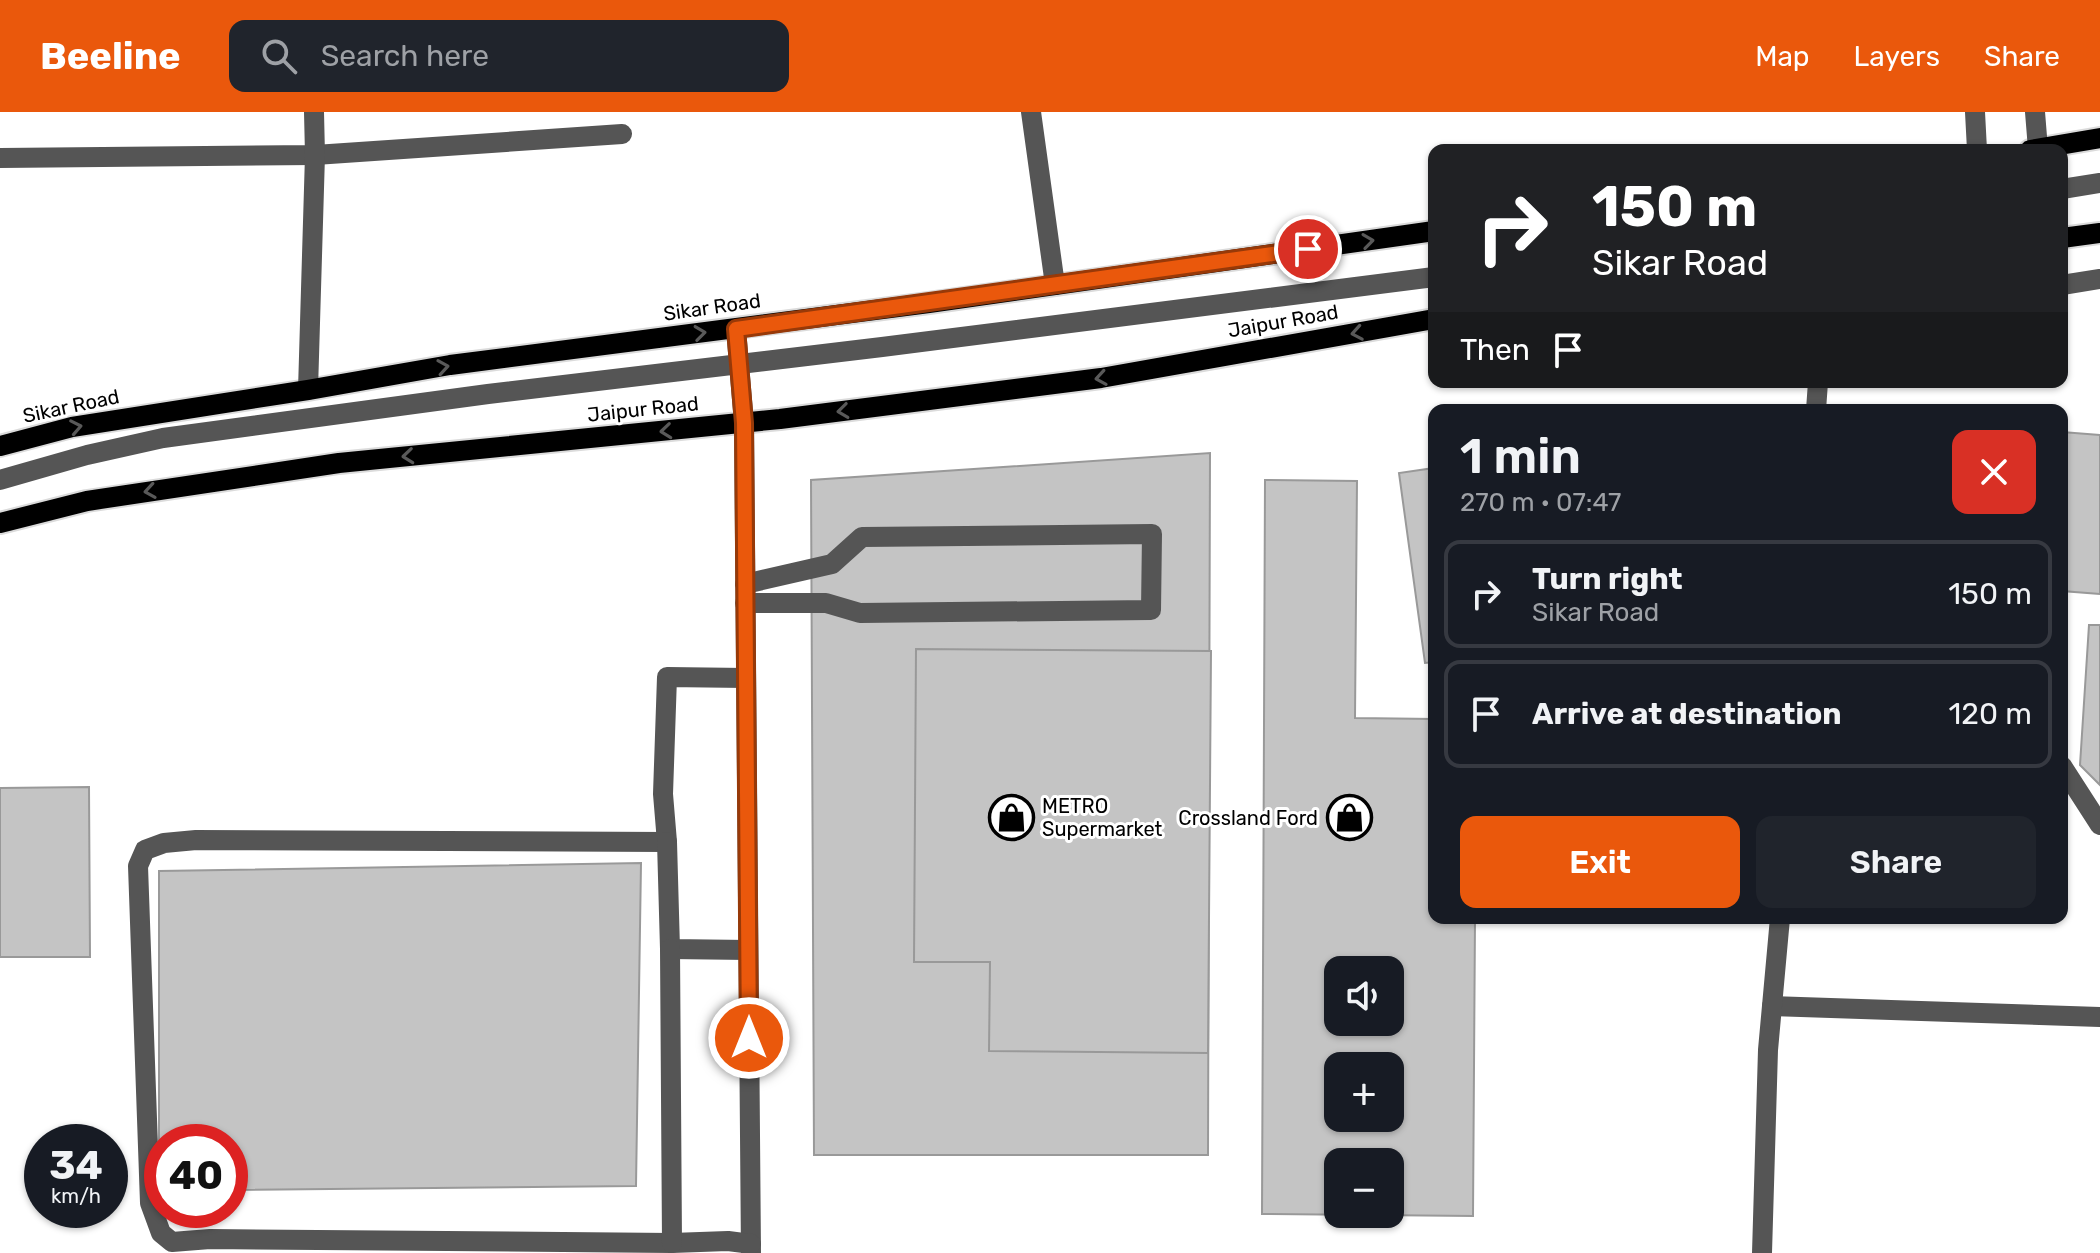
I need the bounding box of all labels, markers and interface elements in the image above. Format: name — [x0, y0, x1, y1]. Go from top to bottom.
search box — [229, 20, 789, 92]
text: Beeline — [40, 33, 181, 79]
icon: search — [257, 34, 301, 78]
text: Search here — [321, 38, 489, 74]
text: Map — [1755, 40, 1810, 73]
text: Layers — [1854, 40, 1940, 73]
text: Share — [1984, 40, 2060, 73]
text: 150 m — [1592, 174, 1757, 240]
icon: right — [1460, 176, 1564, 280]
pin — [1274, 215, 1342, 283]
icon: arrive — [1286, 227, 1330, 271]
one-way arrow — [1361, 233, 1375, 250]
text: Sikar Road — [1592, 241, 1768, 284]
street label: Sikar Road — [662, 288, 762, 326]
street label: Jaipur Road — [1226, 299, 1340, 343]
one-way arrow — [1350, 323, 1364, 340]
one-way arrow — [694, 325, 707, 342]
icon: arrive — [1546, 328, 1590, 372]
text: Then — [1460, 332, 1530, 368]
one-way arrow — [436, 359, 449, 376]
one-way arrow — [1094, 369, 1108, 386]
street label: Sikar Road — [21, 384, 121, 428]
street label: Jaipur Road — [586, 391, 700, 427]
one-way arrow — [836, 402, 850, 419]
one-way arrow — [68, 419, 82, 436]
one-way arrow — [659, 423, 672, 440]
text: 1 min — [1460, 428, 1581, 485]
button: close — [1952, 430, 2036, 514]
one-way arrow — [401, 448, 414, 465]
one-way arrow — [143, 482, 157, 499]
text: 270 m · 07:47 — [1460, 487, 1621, 518]
text: Turn right — [1532, 561, 1683, 597]
icon: right — [1464, 572, 1508, 616]
text: 150 m — [1948, 576, 2032, 612]
text: Sikar Road — [1532, 597, 1659, 628]
icon: arrive — [1464, 692, 1508, 736]
text: Arrive at destination — [1532, 696, 1842, 732]
text: 120 m — [1948, 696, 2032, 732]
shop icon: METRO Supermarket — [987, 794, 1035, 842]
place label: METRO Supermarket — [1042, 794, 1163, 841]
shop icon: Crossland Ford — [1325, 794, 1373, 842]
place label: Crossland Ford — [1178, 806, 1318, 830]
button: Exit — [1460, 816, 1740, 908]
button: Share — [1756, 816, 2036, 908]
map controls — [1324, 956, 1404, 1228]
button: sound — [1324, 956, 1404, 1036]
position arrow — [707, 996, 791, 1080]
button: + — [1324, 1052, 1404, 1132]
speed limit sign: 40 — [144, 1124, 248, 1228]
text: 34 — [49, 1142, 103, 1189]
button: − — [1324, 1148, 1404, 1228]
text: km/h — [51, 1184, 101, 1208]

